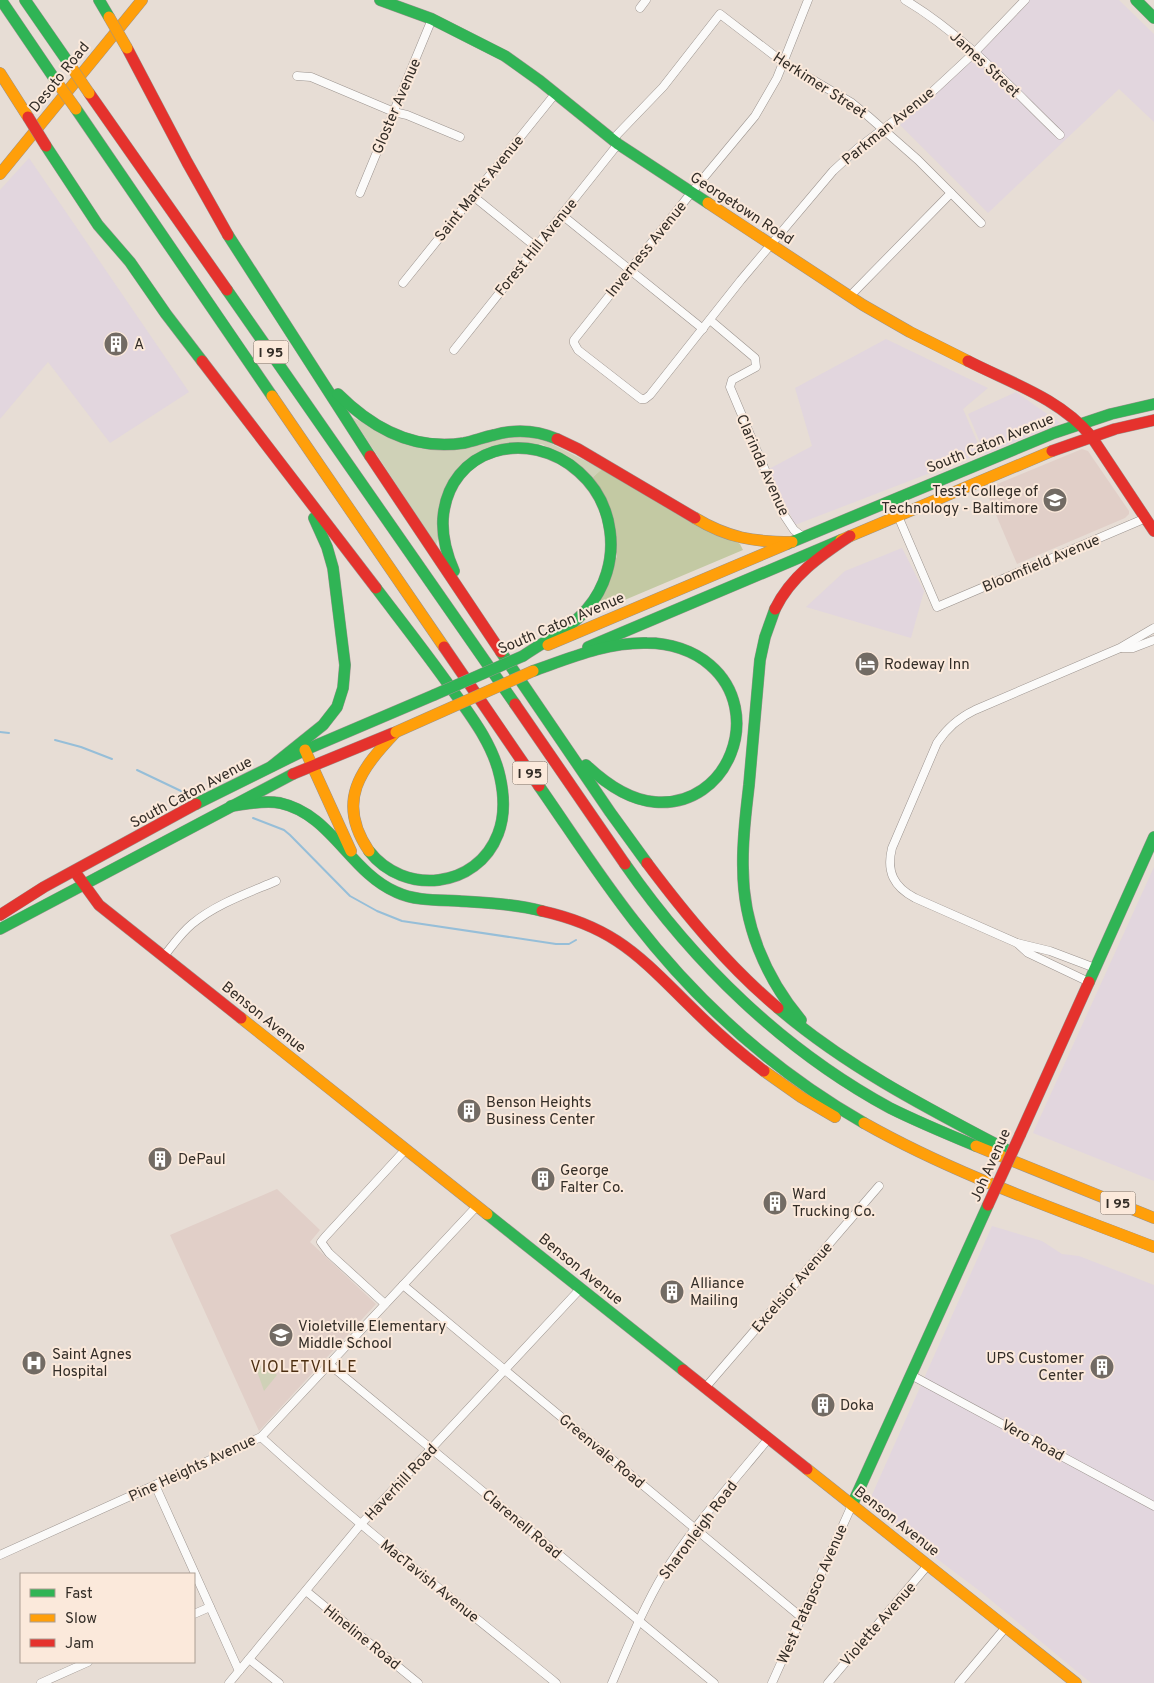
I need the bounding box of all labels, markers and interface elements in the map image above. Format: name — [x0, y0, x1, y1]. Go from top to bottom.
street label: James Street — [945, 28, 1023, 102]
street label: Desoto Road — [26, 39, 94, 117]
street label: Herkimer Street — [769, 49, 870, 124]
street label: Gloster Avenue — [369, 56, 426, 157]
street label: Parkman Avenue — [839, 84, 939, 170]
street label: Saint Marks Avenue — [431, 132, 529, 246]
street label: Georgetown Road — [686, 169, 797, 250]
street label: Forest Hill Avenue — [492, 195, 582, 301]
street label: Inverness Avenue — [603, 198, 692, 302]
building icon: A — [103, 331, 129, 357]
place label: A — [134, 336, 144, 355]
road number: I 95 — [254, 341, 288, 364]
street label: South Caton Avenue — [924, 410, 1057, 479]
street label: Clarinda Avenue — [731, 412, 793, 519]
place label: Tesst College of Technology - Baltimore — [881, 483, 1038, 519]
school or university icon: Tesst College of Technology - Baltimore — [1042, 487, 1068, 513]
street label: Bloomfield Avenue — [980, 531, 1103, 598]
street label: South Caton Avenue — [495, 589, 628, 660]
hotel icon: Rodeway Inn — [854, 651, 880, 677]
place label: Rodeway Inn — [884, 656, 970, 675]
street label: South Caton Avenue — [127, 753, 256, 834]
road number: I 95 — [512, 761, 548, 784]
street label: Benson Avenue — [217, 978, 309, 1058]
place label: Benson Heights Business Center — [486, 1094, 595, 1130]
building icon: Benson Heights Business Center — [456, 1098, 482, 1124]
street label: Joh Avenue — [967, 1126, 1016, 1205]
building icon: DePaul — [147, 1146, 173, 1172]
place label: DePaul — [178, 1151, 226, 1170]
place label: George Falter Co. — [560, 1162, 624, 1198]
building icon: George Falter Co. — [530, 1166, 556, 1192]
place label: Ward Trucking Co. — [792, 1186, 875, 1222]
building icon: Ward Trucking Co. — [762, 1190, 788, 1216]
road number: I 95 — [1100, 1192, 1136, 1214]
street label: Benson Avenue — [534, 1230, 626, 1310]
street label: Excelsior Avenue — [749, 1239, 838, 1337]
place label: Alliance Mailing — [690, 1275, 744, 1311]
building icon: Alliance Mailing — [659, 1279, 685, 1305]
place label: Violetville Elementary Middle School — [298, 1318, 446, 1354]
school or university icon: Violetville Elementary Middle School — [268, 1322, 294, 1348]
place label: Saint Agnes Hospital — [52, 1346, 132, 1382]
hospital icon: Saint Agnes Hospital — [21, 1350, 47, 1376]
place label: UPS Customer Center — [986, 1350, 1084, 1386]
building icon: UPS Customer Center — [1089, 1354, 1115, 1380]
district label: VIOLETVILLE — [250, 1358, 358, 1378]
building icon: Doka — [810, 1392, 836, 1418]
place label: Doka — [840, 1397, 874, 1416]
street label: Greenvale Road — [554, 1411, 648, 1494]
street label: Vero Road — [998, 1416, 1067, 1466]
street label: Pine Heights Avenue — [126, 1432, 259, 1507]
street label: Haverhill Road — [362, 1441, 442, 1525]
street label: Sharonleigh Road — [656, 1478, 743, 1584]
street label: Benson Avenue — [850, 1483, 943, 1561]
street label: Clarenell Road — [477, 1486, 565, 1564]
street label: West Patapsco Avenue — [774, 1522, 853, 1667]
street label: MacTavish Avenue — [376, 1537, 482, 1628]
legend — [20, 1573, 195, 1663]
street label: Violette Avenue — [837, 1579, 921, 1671]
text: Fast — [65, 1585, 93, 1604]
street label: Hineline Road — [319, 1601, 403, 1675]
text: Slow — [65, 1610, 97, 1629]
text: Jam — [65, 1635, 94, 1654]

